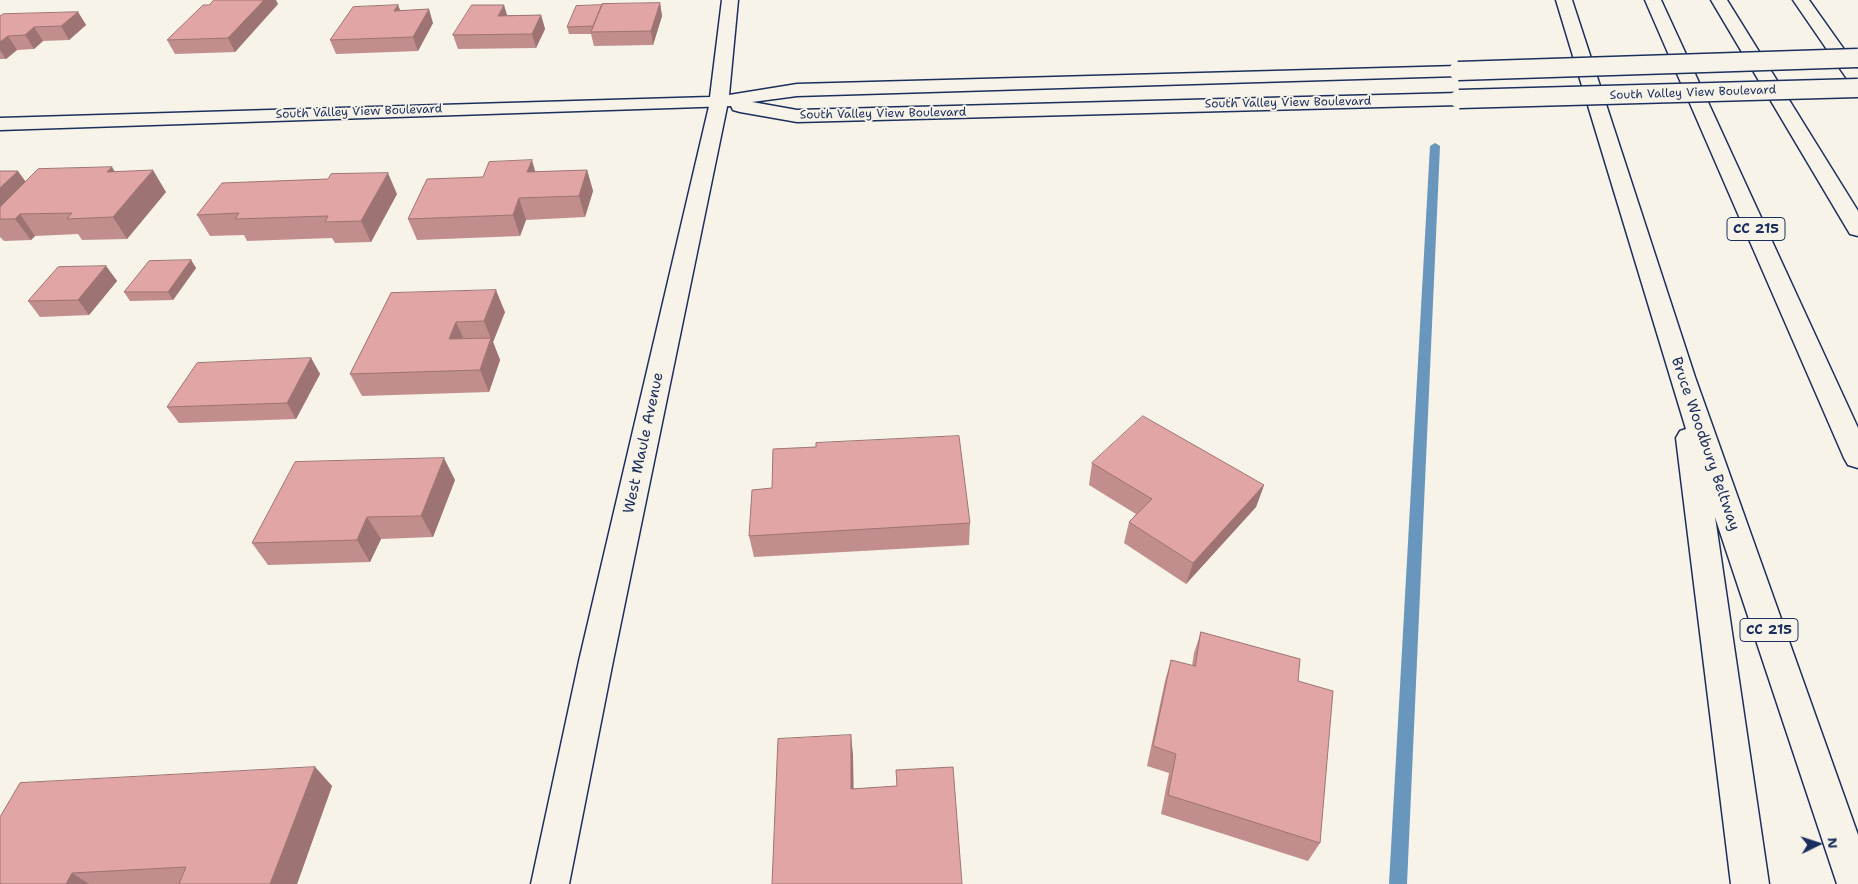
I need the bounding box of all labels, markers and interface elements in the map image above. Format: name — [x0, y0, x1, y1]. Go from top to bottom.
street label: South Valley View Boulevard — [1609, 83, 1777, 103]
street label: South Valley View Boulevard — [1205, 94, 1371, 112]
street label: South Valley View Boulevard — [275, 102, 443, 122]
street label: South Valley View Boulevard — [800, 105, 966, 123]
road number: CC 215 — [1727, 218, 1785, 240]
street label: Bruce Woodbury Beltway — [1667, 355, 1743, 533]
street label: West Maule Avenue — [620, 371, 668, 515]
road number: CC 215 — [1740, 618, 1798, 642]
north arrow — [1793, 819, 1843, 869]
text: N — [1824, 837, 1842, 849]

